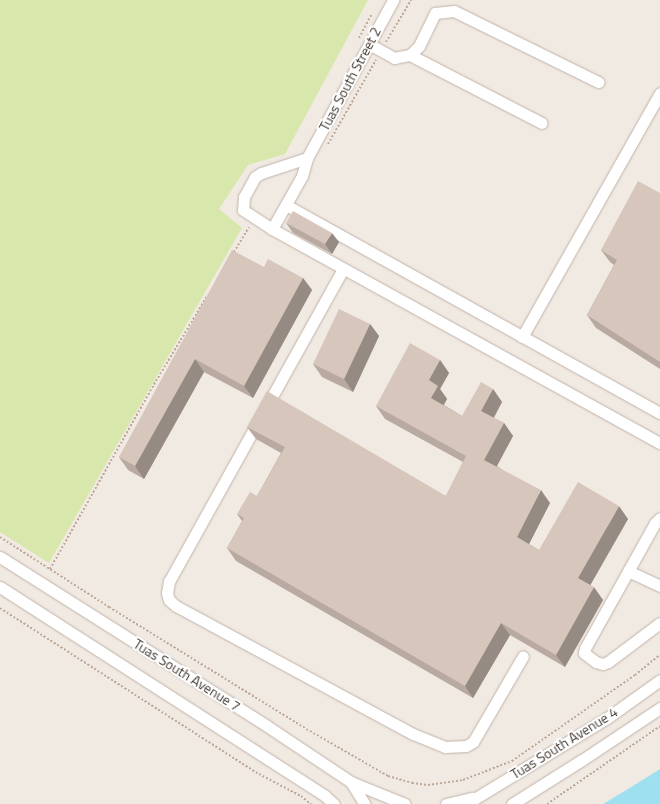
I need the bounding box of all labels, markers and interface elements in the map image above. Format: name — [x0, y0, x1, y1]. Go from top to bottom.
street label: Tuas South Street 2 — [316, 24, 384, 134]
street label: Tuas South Avenue 7 — [130, 635, 244, 715]
street label: Tuas South Avenue 4 — [507, 703, 621, 783]

